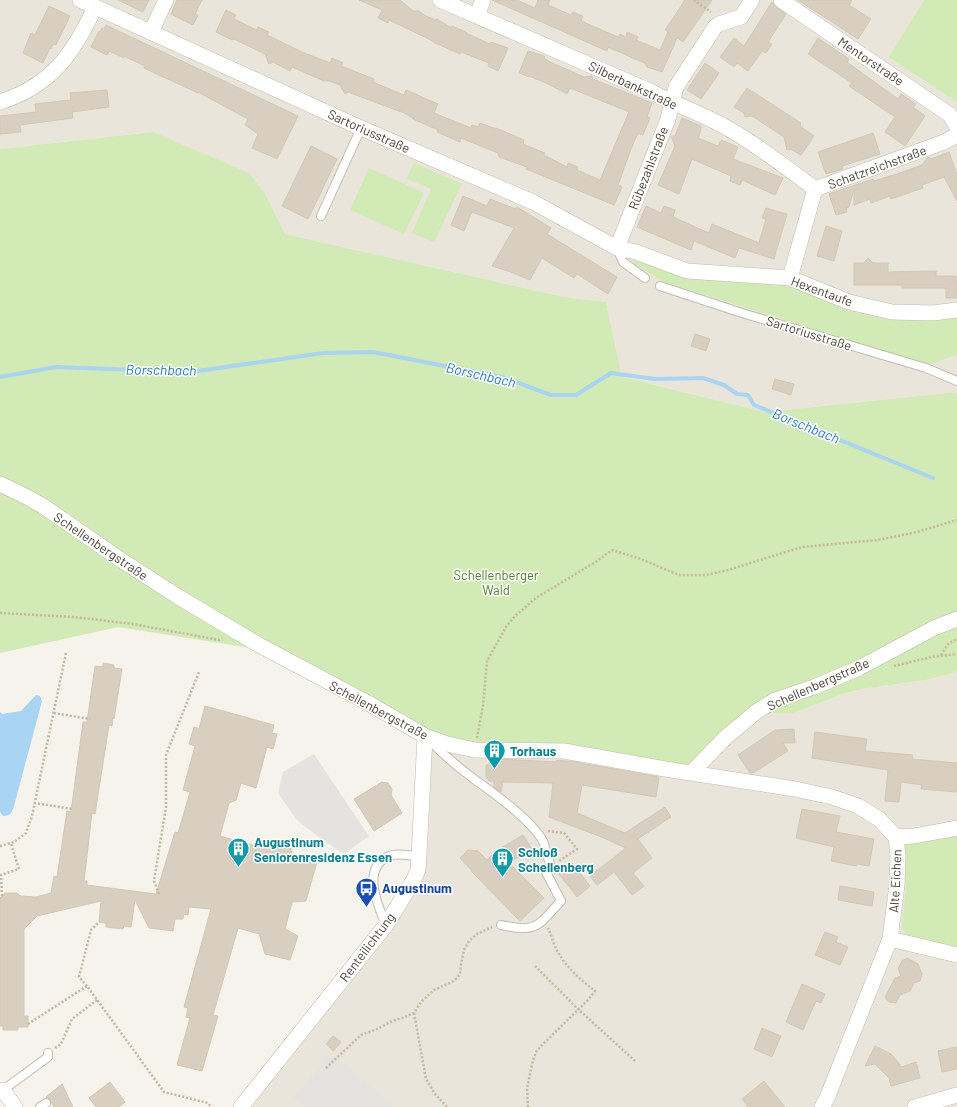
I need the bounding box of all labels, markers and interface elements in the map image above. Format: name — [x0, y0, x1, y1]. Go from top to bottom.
street label: Mentorstraße — [835, 33, 907, 89]
street label: Silberbankstraße — [586, 57, 680, 113]
street label: Sartoriusstraße — [325, 106, 413, 156]
street label: Rübezahlstraße — [625, 124, 671, 212]
street label: Schatzreichstraße — [826, 142, 928, 192]
street label: Hexentaufe — [789, 272, 855, 310]
street label: Sartoriusstraße — [764, 312, 854, 354]
water label: Borschbach — [445, 358, 518, 391]
water label: Borschbach — [125, 360, 197, 379]
water label: Borschbach — [770, 404, 842, 447]
street label: Schellenbergstraße — [51, 509, 151, 583]
park label: Schellenberger Wald — [453, 567, 539, 598]
street label: Schellenbergstraße — [765, 654, 872, 714]
street label: Schellenbergstraße — [327, 677, 431, 743]
building icon: Torhaus — [481, 738, 507, 771]
place label: Torhaus — [510, 743, 557, 759]
place label: Augustinum Seniorenresidenz Essen — [254, 834, 392, 865]
building icon: Augustinum Seniorenresidenz Essen — [226, 836, 252, 869]
place label: Schloß Schellenberg — [518, 844, 594, 875]
building icon: Schloß Schellenberg — [489, 846, 515, 879]
street label: Alte Eichen — [885, 849, 905, 913]
bus stop icon: Augustinum — [354, 875, 380, 908]
place label: Augustinum — [382, 880, 452, 896]
street label: Renteilichtung — [336, 909, 398, 985]

